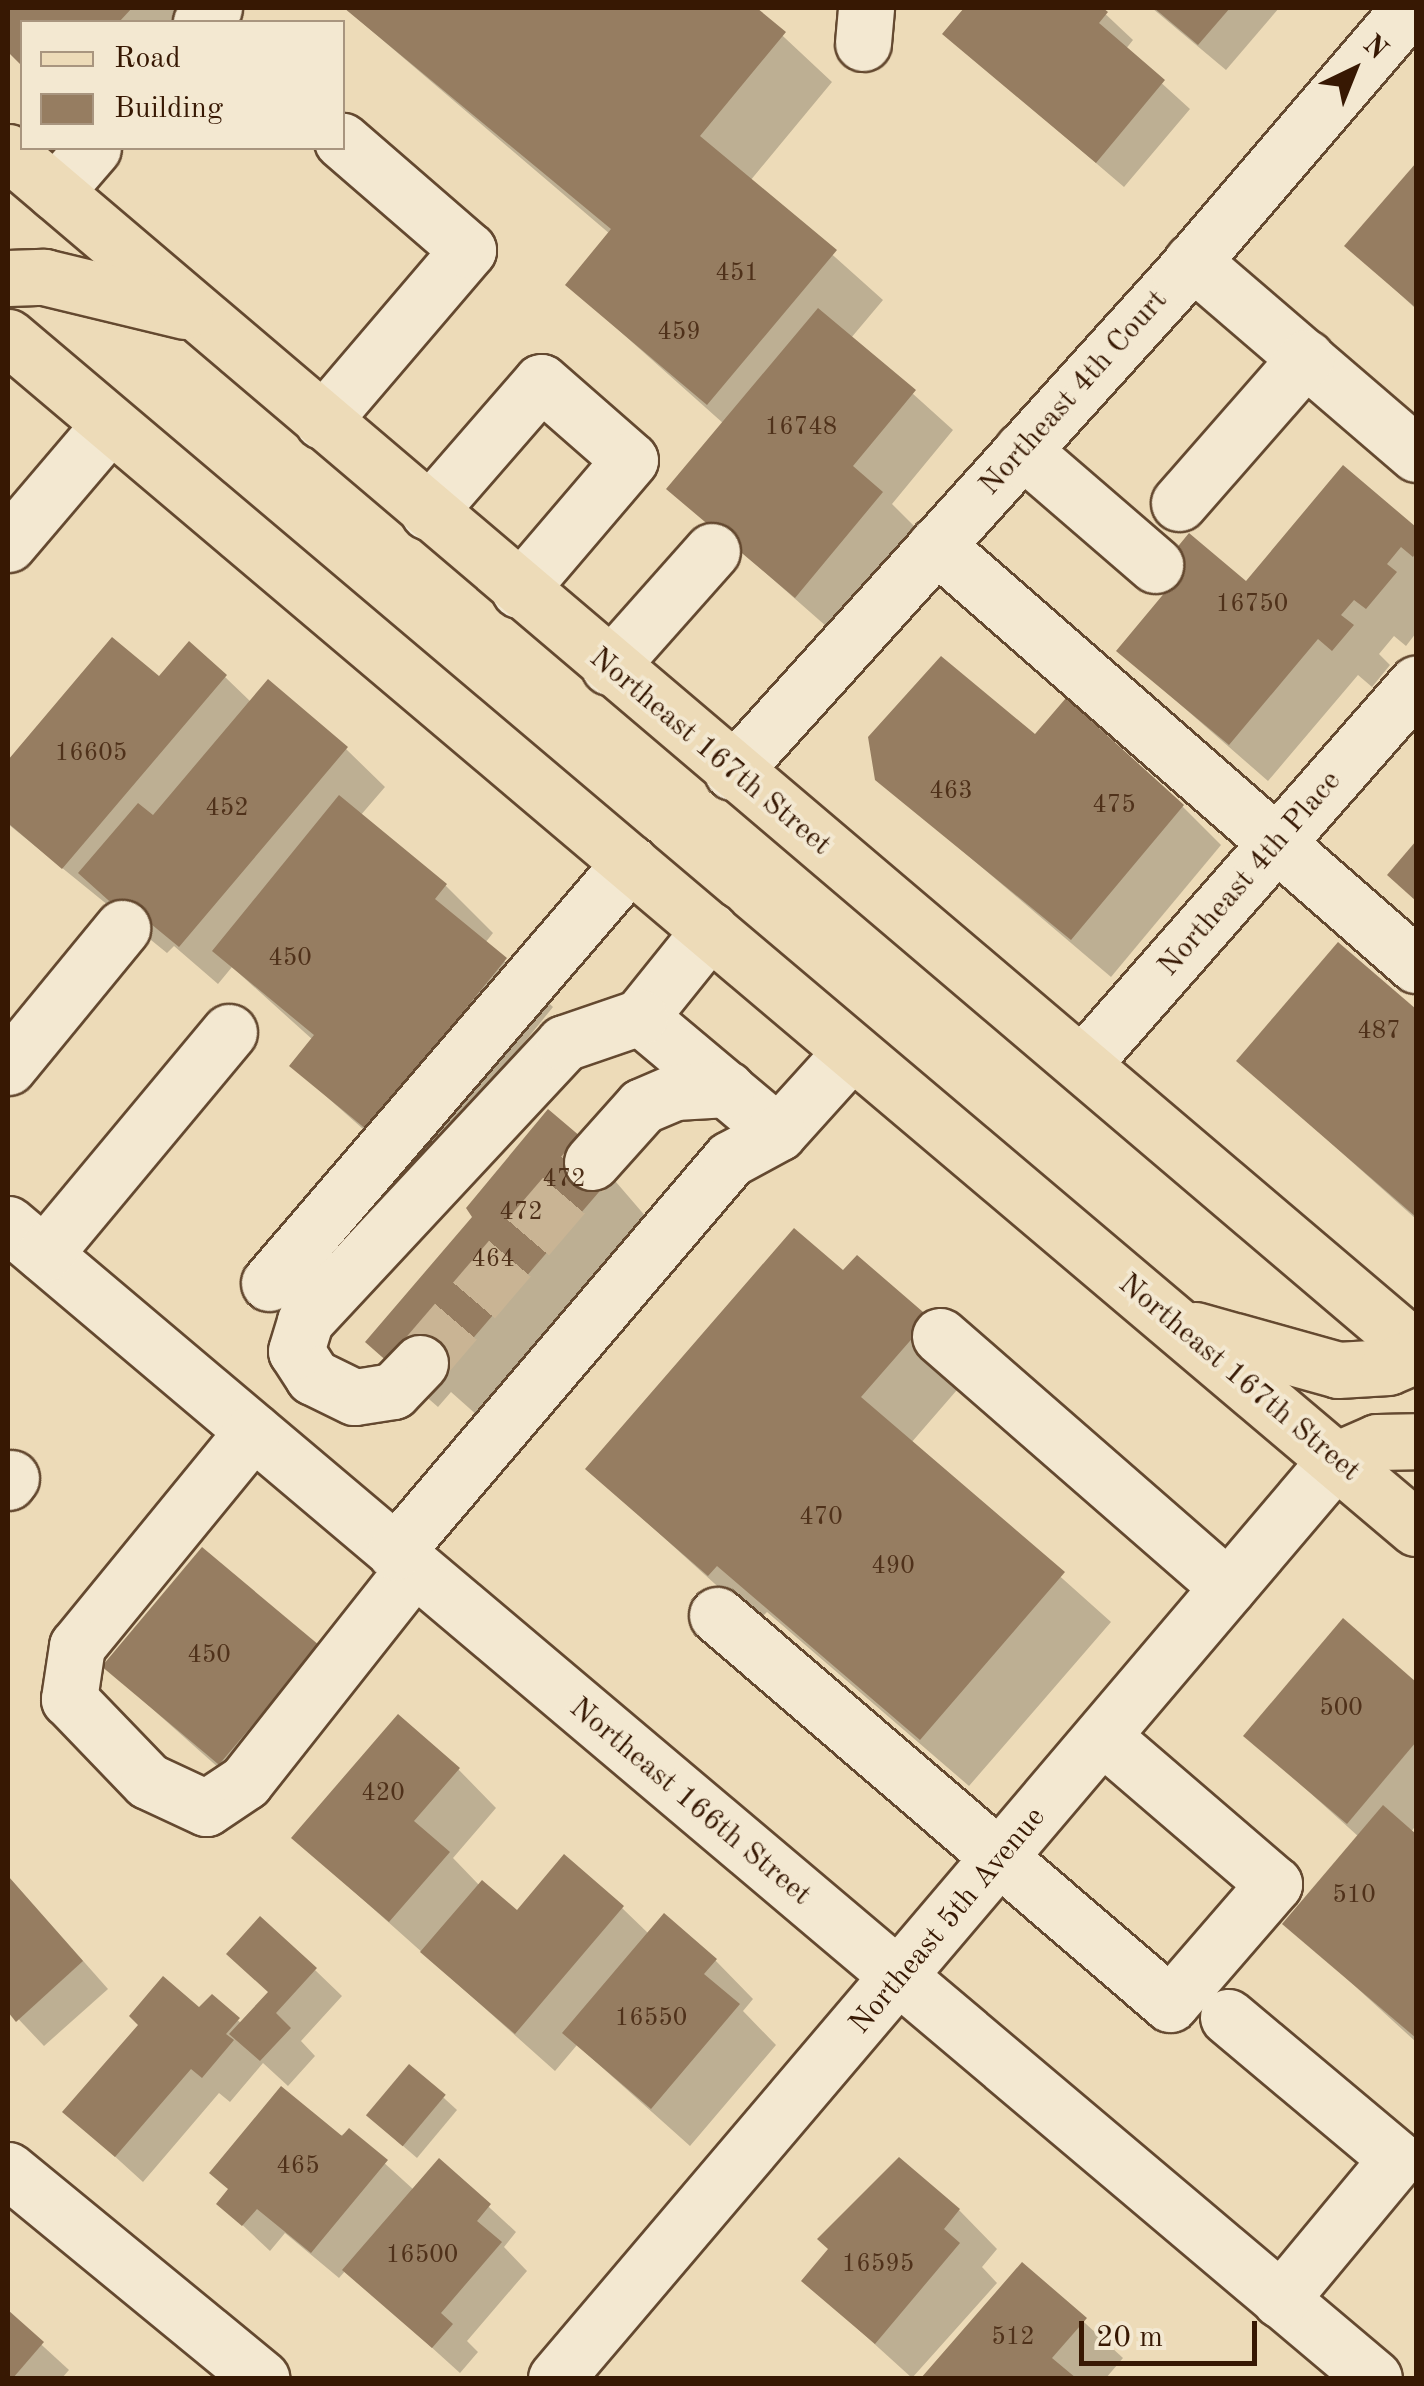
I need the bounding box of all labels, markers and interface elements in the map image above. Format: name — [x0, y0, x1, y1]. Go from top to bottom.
legend — [20, 20, 345, 150]
north arrow — [1304, 20, 1404, 120]
text: N — [1357, 31, 1392, 66]
text: Road — [114, 44, 181, 74]
text: Building — [114, 94, 223, 124]
house number: 451 — [715, 259, 759, 289]
street label: Northeast 4th Court — [972, 283, 1176, 503]
house number: 459 — [657, 318, 701, 348]
house number: 16748 — [765, 413, 837, 443]
house number: 16750 — [1216, 590, 1288, 620]
street label: Northeast 167th Street — [582, 640, 838, 864]
house number: 16605 — [55, 739, 127, 769]
street label: Northeast 4th Place — [1151, 764, 1349, 984]
house number: 463 — [929, 777, 973, 807]
house number: 475 — [1092, 791, 1136, 821]
house number: 452 — [205, 794, 249, 824]
house number: 450 — [268, 944, 312, 974]
house number: 487 — [1357, 1017, 1401, 1047]
house number: 472 — [542, 1165, 586, 1195]
house number: 472 — [499, 1198, 543, 1228]
house number: 464 — [471, 1245, 515, 1275]
street label: Northeast 167th Street — [1111, 1266, 1367, 1490]
house number: 470 — [799, 1503, 843, 1533]
house number: 490 — [871, 1552, 915, 1582]
house number: 450 — [187, 1641, 231, 1671]
street label: Northeast 166th Street — [562, 1690, 818, 1914]
house number: 500 — [1319, 1694, 1363, 1724]
house number: 420 — [361, 1779, 405, 1809]
street label: Northeast 5th Avenue — [842, 1800, 1054, 2042]
house number: 510 — [1332, 1881, 1376, 1911]
house number: 16550 — [615, 2004, 687, 2034]
house number: 465 — [276, 2152, 320, 2182]
house number: 16500 — [386, 2241, 458, 2271]
house number: 16595 — [842, 2250, 914, 2280]
scale bar — [1084, 2301, 1262, 2363]
house number: 512 — [991, 2323, 1035, 2353]
text: 20 m — [1096, 2323, 1163, 2353]

